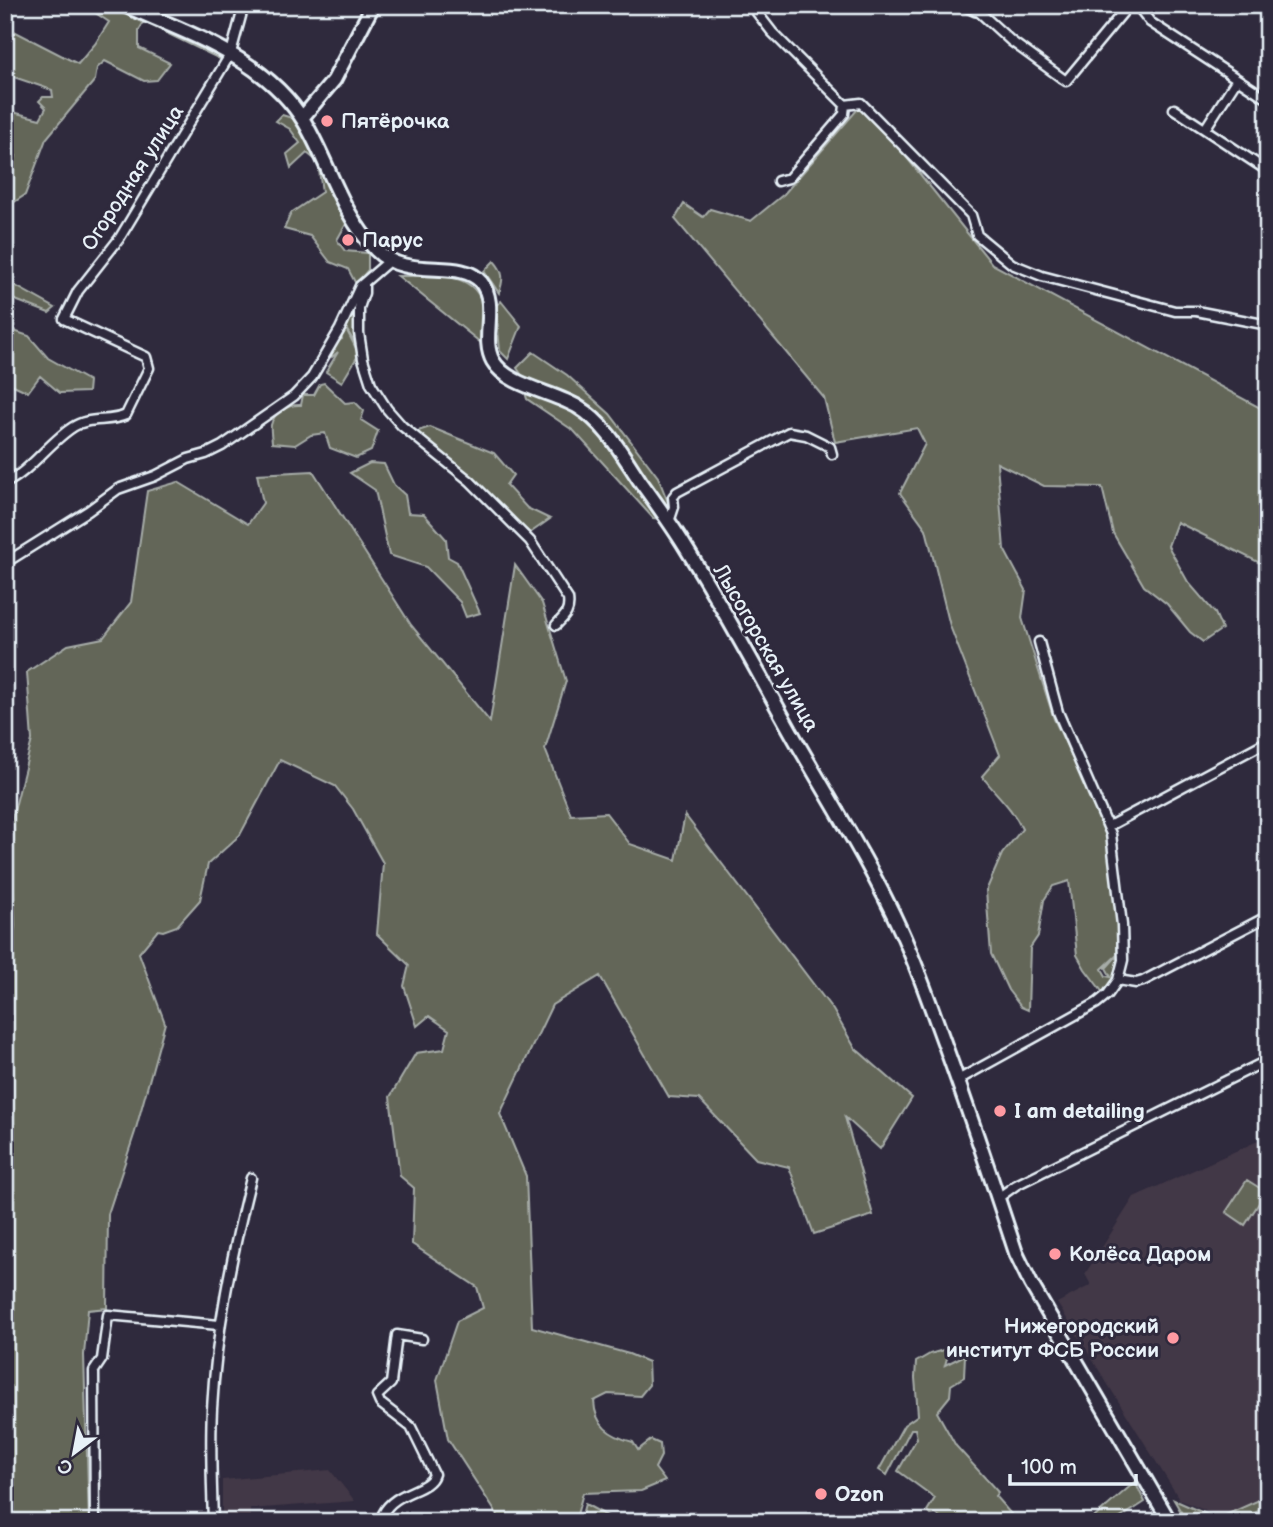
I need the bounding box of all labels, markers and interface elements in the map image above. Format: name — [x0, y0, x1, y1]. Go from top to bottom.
street label: Огородная улица — [77, 100, 190, 255]
place label: Пятёрочка — [341, 109, 450, 134]
marker: Пятёрочка — [319, 113, 335, 129]
place label: Парус — [362, 228, 423, 253]
marker: Парус — [340, 232, 356, 248]
street label: Лысогорская улица — [707, 559, 824, 737]
place label: I am detailing — [1014, 1099, 1145, 1124]
marker: I am detailing — [992, 1103, 1008, 1119]
place label: Колёса Даром — [1069, 1242, 1211, 1267]
marker: Колёса Даром — [1047, 1246, 1063, 1262]
place label: Нижегородский институт ФСБ России — [946, 1314, 1159, 1363]
marker: Нижегородский институт ФСБ России — [1165, 1330, 1181, 1346]
north arrow — [38, 1418, 108, 1488]
scale bar — [1010, 1443, 1136, 1487]
text: С — [54, 1453, 77, 1479]
text: 100 m — [1021, 1455, 1077, 1480]
place label: Ozon — [835, 1482, 884, 1507]
marker: Ozon — [813, 1486, 829, 1502]

